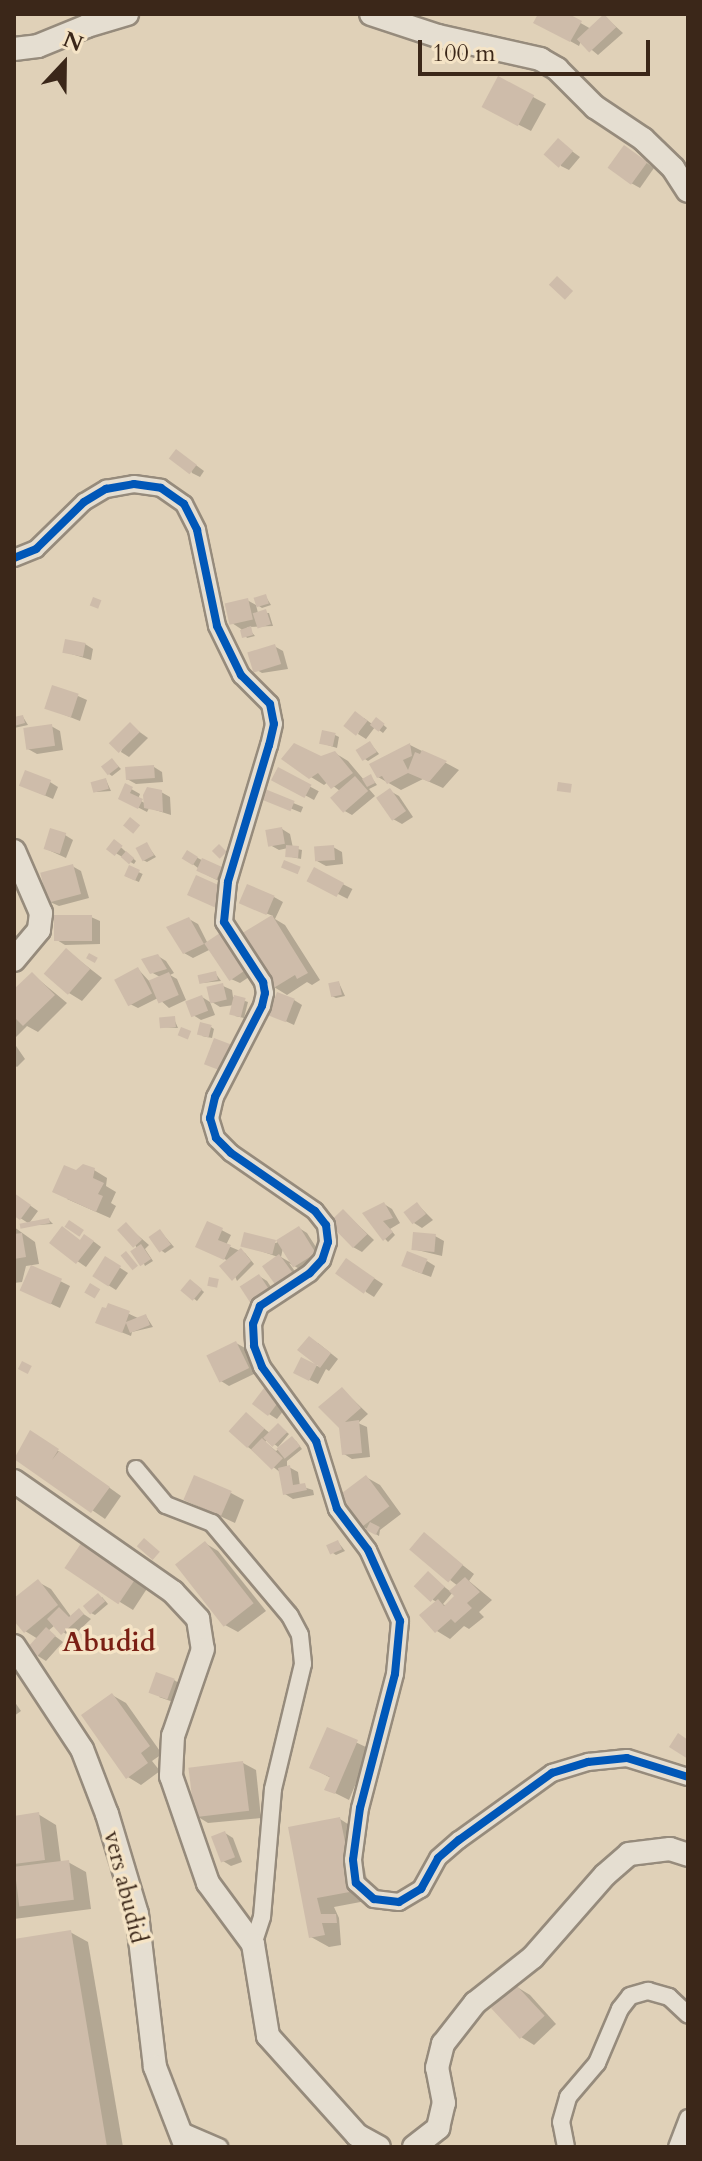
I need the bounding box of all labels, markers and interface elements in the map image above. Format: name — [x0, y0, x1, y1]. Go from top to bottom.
north arrow — [24, 24, 104, 104]
text: N — [59, 24, 87, 59]
scale bar — [422, 24, 654, 74]
text: 100 m — [432, 37, 496, 70]
district label: Abudid — [62, 1625, 156, 1659]
street label: vers abudid — [97, 1828, 153, 1946]

